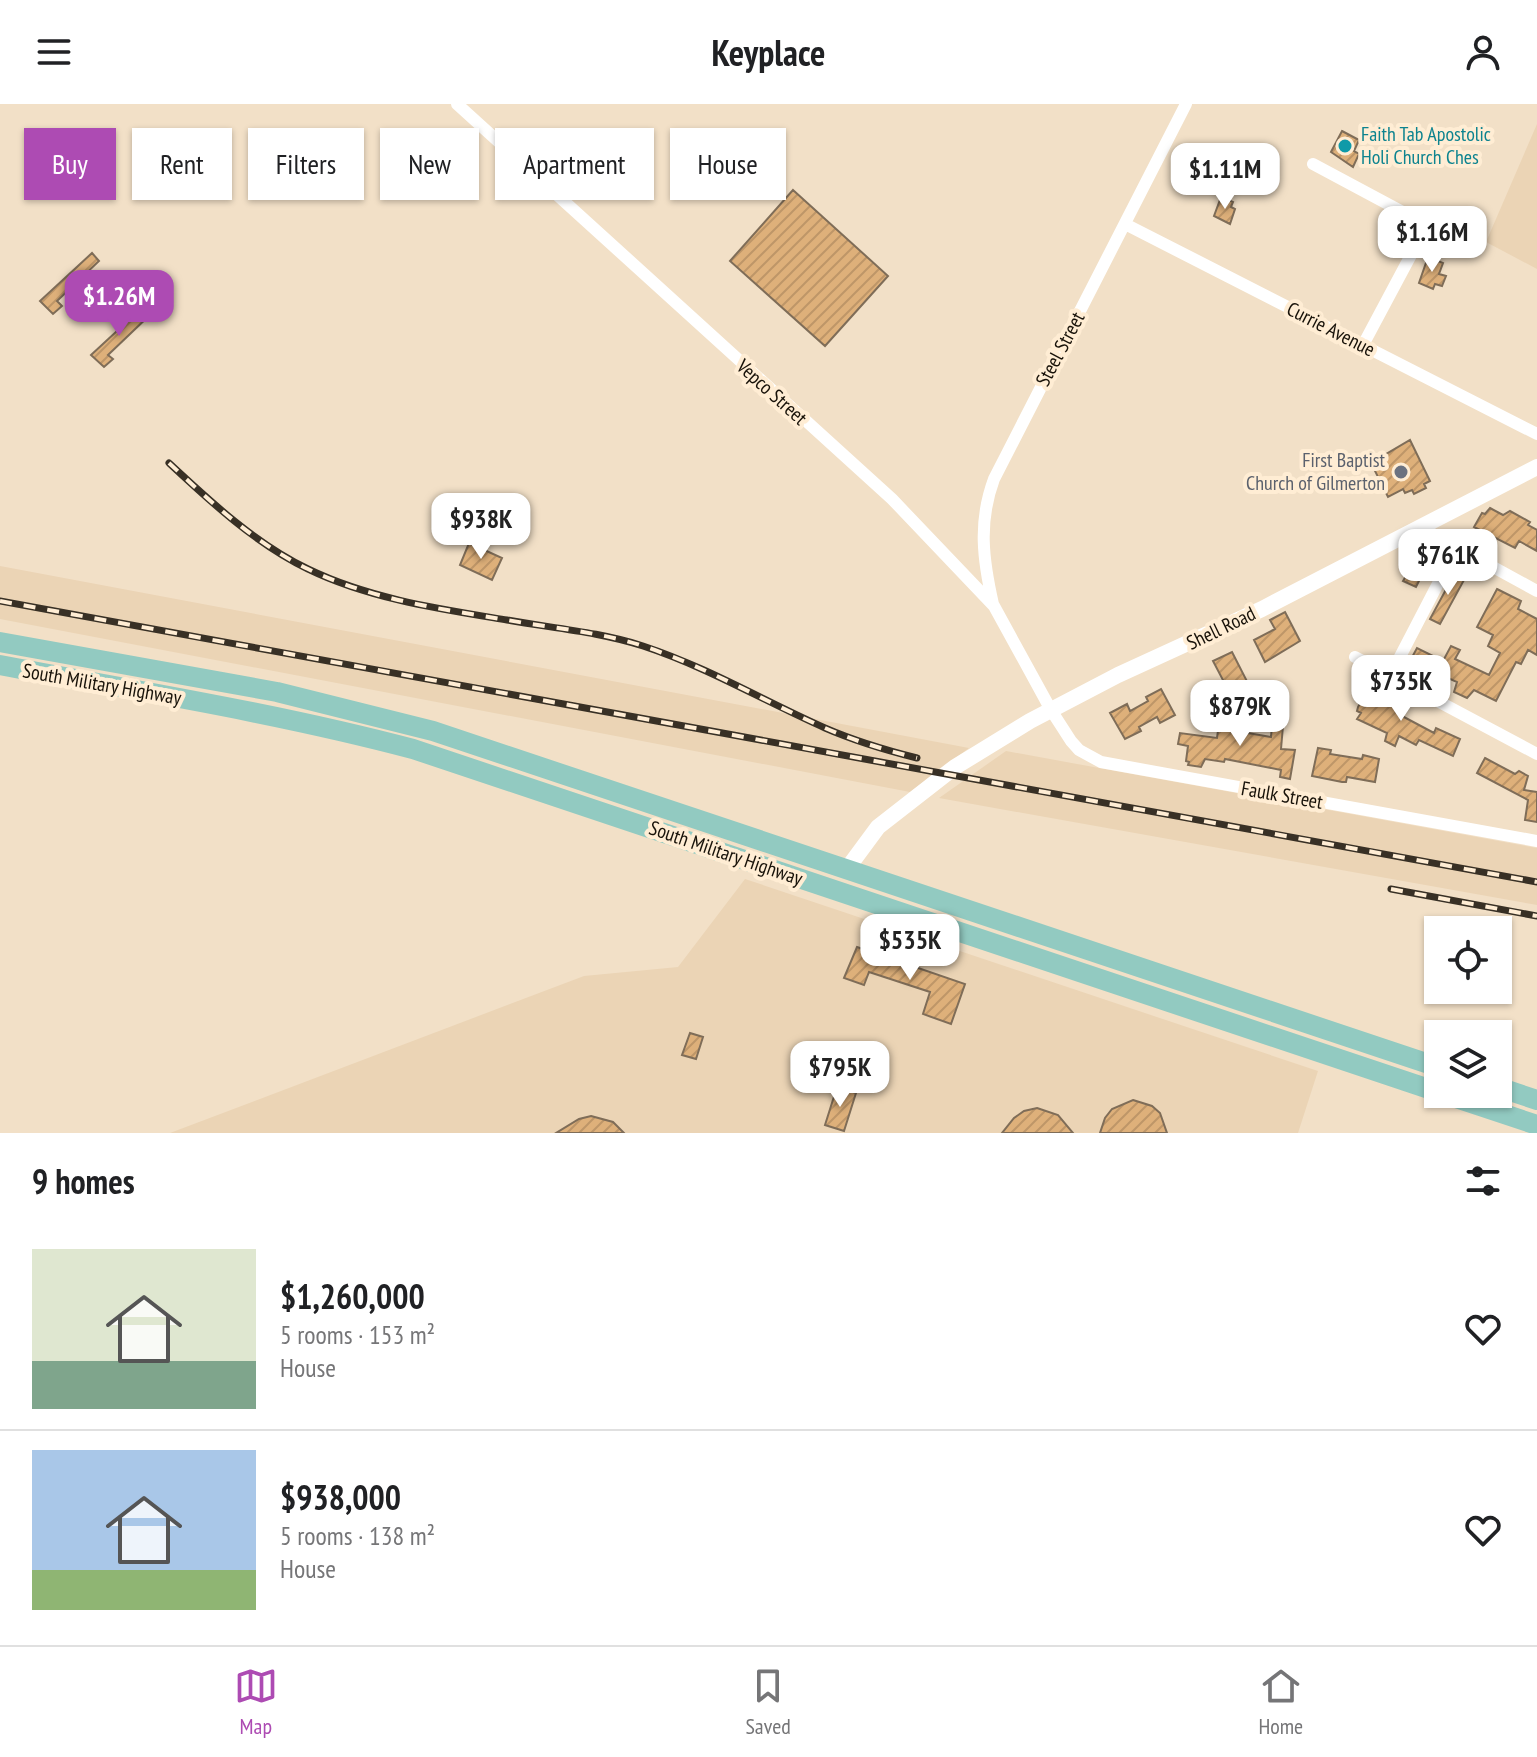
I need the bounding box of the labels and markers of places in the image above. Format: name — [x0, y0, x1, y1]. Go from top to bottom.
place label: Faith Tab Apostolic Holi Church Ches — [1361, 121, 1491, 170]
marker: Faith Tab Apostolic Holi Church Ches — [1336, 137, 1354, 155]
pin: $1.11M — [1160, 143, 1290, 211]
pin: $1.16M — [1367, 206, 1497, 274]
pin: $1.26M — [54, 270, 184, 338]
place label: First Baptist Church of Gilmerton — [1246, 447, 1385, 496]
marker: First Baptist Church of Gilmerton — [1392, 463, 1410, 481]
pin: $938K — [425, 493, 537, 561]
pin: $761K — [1392, 529, 1504, 597]
pin: $735K — [1345, 655, 1457, 723]
pin: $879K — [1184, 680, 1296, 748]
pin: $535K — [854, 914, 966, 982]
pin: $795K — [784, 1041, 896, 1109]

